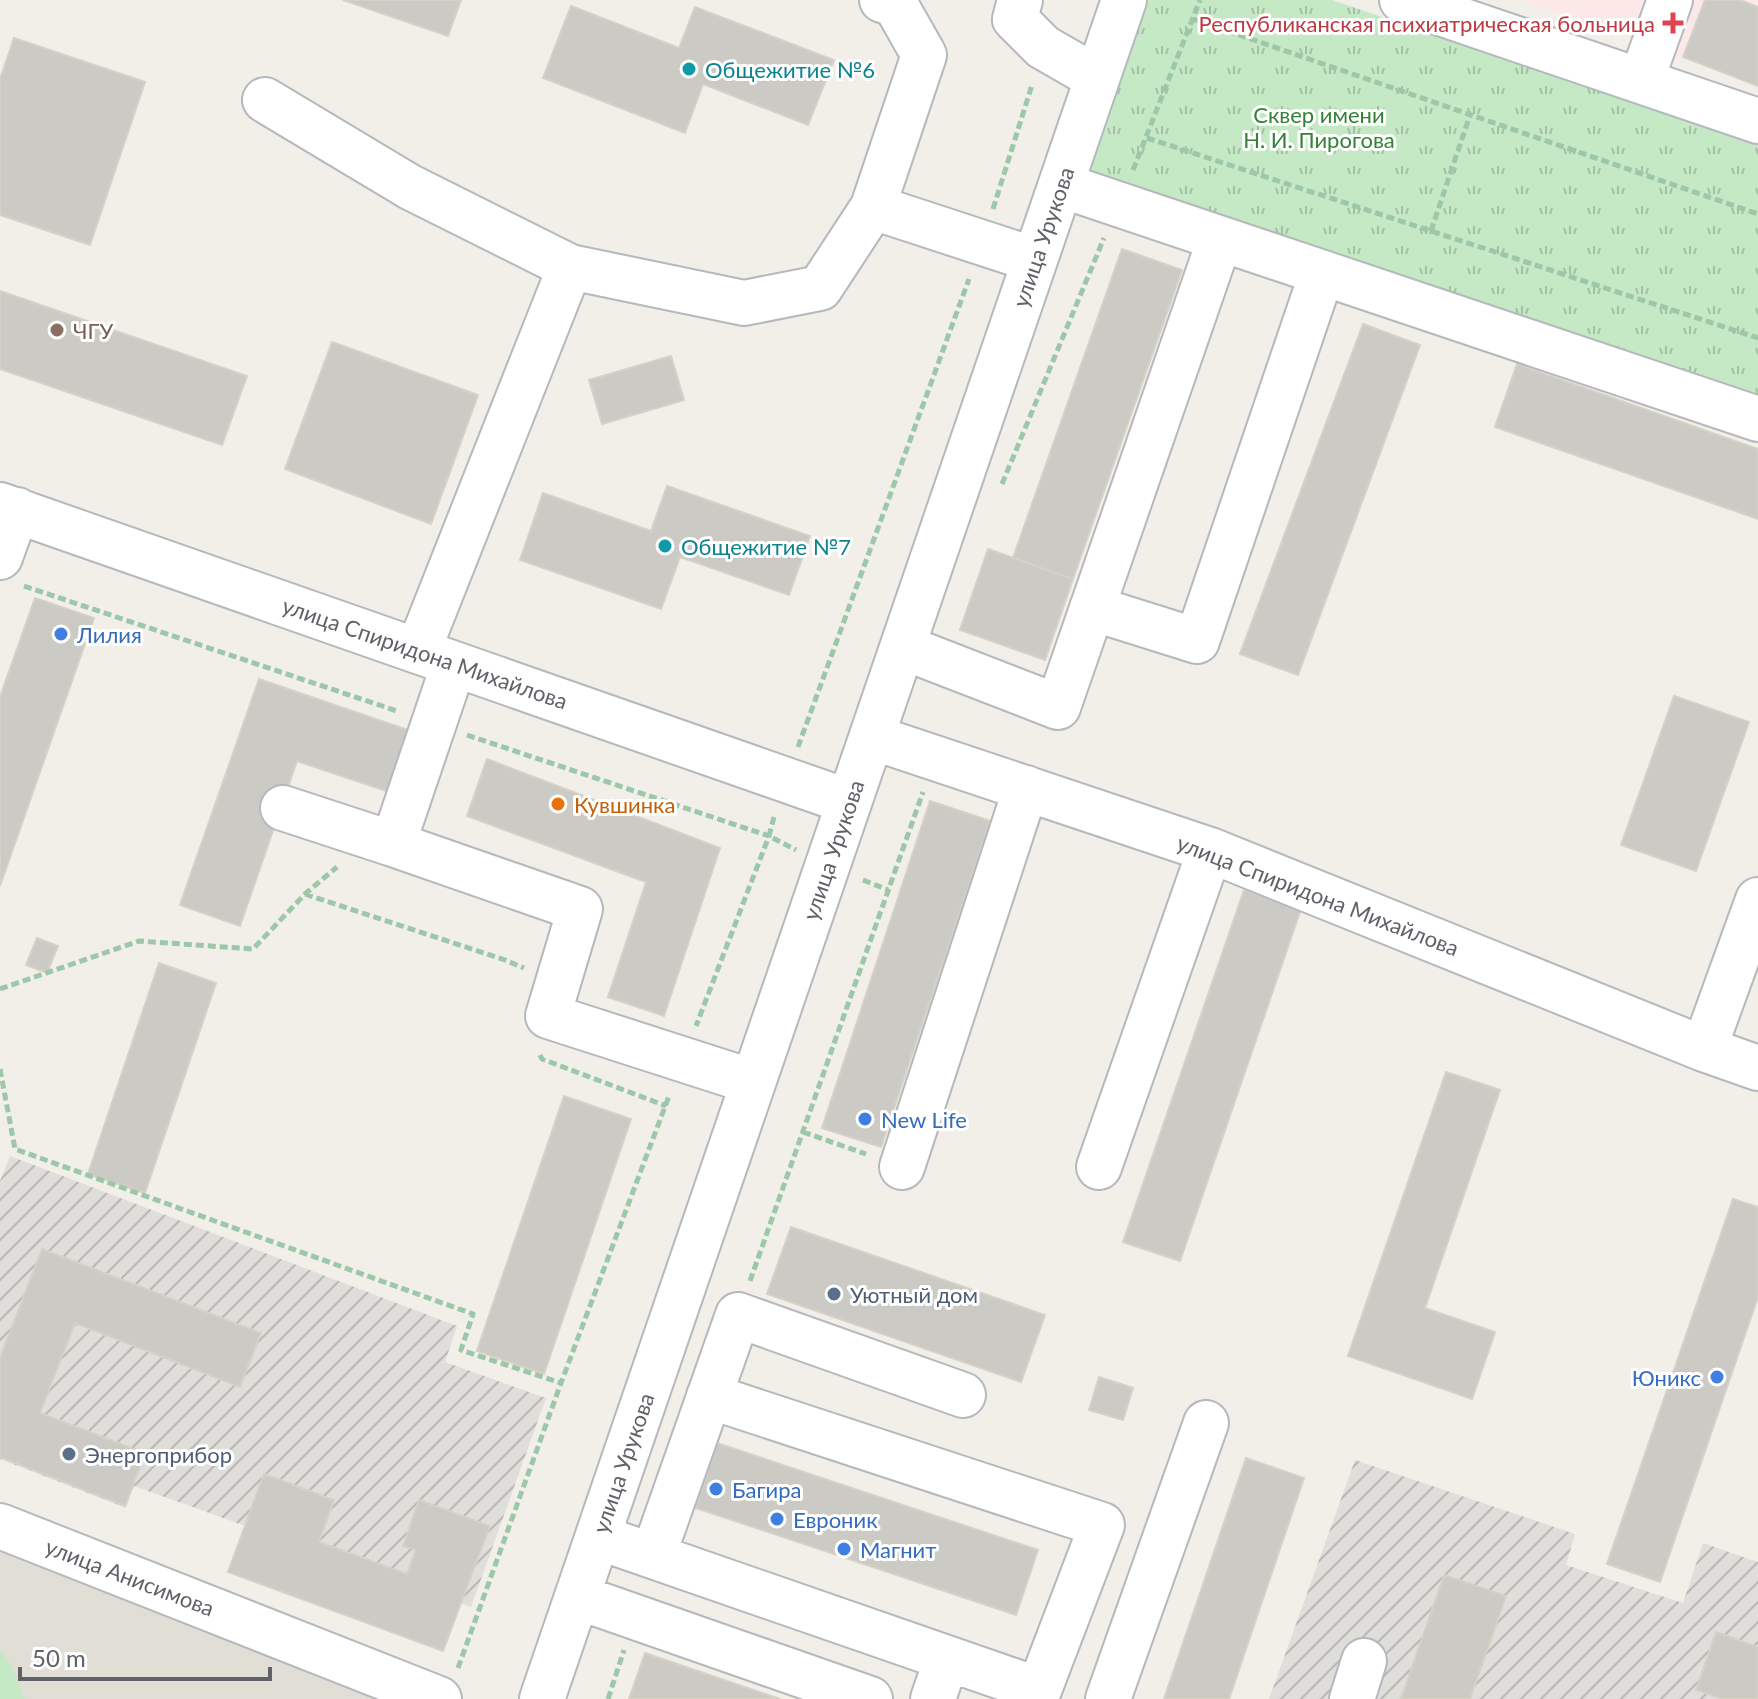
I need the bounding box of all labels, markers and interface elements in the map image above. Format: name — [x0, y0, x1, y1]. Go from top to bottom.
place label: Республиканская психиатрическая больница — [1199, 10, 1655, 37]
marker: Республиканская психиатрическая больница — [1662, 12, 1684, 34]
place label: Общежитие №6 — [705, 56, 875, 83]
marker: Общежитие №6 — [680, 60, 698, 78]
park label: Сквер имени Н. И. Пирогова — [1243, 101, 1395, 153]
street label: улица Урукова — [1006, 163, 1080, 311]
place label: ЧГУ — [73, 317, 113, 344]
marker: ЧГУ — [48, 321, 66, 339]
place label: Общежитие №7 — [681, 533, 851, 560]
marker: Общежитие №7 — [656, 537, 674, 555]
street label: улица Спиридона Михайлова — [279, 591, 571, 715]
place label: Лилия — [76, 621, 142, 648]
marker: Лилия — [52, 625, 70, 643]
street label: улица Урукова — [796, 776, 870, 924]
place label: Кувшинка — [574, 791, 675, 818]
marker: Кувшинка — [549, 795, 567, 813]
street label: улица Спиридона Михайлова — [1173, 829, 1463, 961]
place label: New Life — [881, 1106, 967, 1133]
marker: New Life — [856, 1110, 874, 1128]
place label: Уютный дом — [850, 1281, 978, 1308]
marker: Уютный дом — [825, 1285, 843, 1303]
place label: Юникс — [1632, 1364, 1701, 1391]
marker: Юникс — [1708, 1368, 1726, 1386]
street label: улица Урукова — [586, 1389, 660, 1537]
place label: Энергоприбор — [85, 1441, 232, 1468]
marker: Энергоприбор — [60, 1445, 78, 1463]
place label: Багира — [732, 1476, 802, 1503]
marker: Багира — [707, 1480, 725, 1498]
place label: Евроник — [793, 1506, 878, 1533]
marker: Евроник — [768, 1510, 786, 1528]
street label: улица Анисимова — [42, 1532, 218, 1622]
place label: Магнит — [860, 1536, 936, 1563]
marker: Магнит — [835, 1540, 853, 1558]
scale bar — [20, 1631, 270, 1681]
text: 50 m — [32, 1643, 86, 1672]

